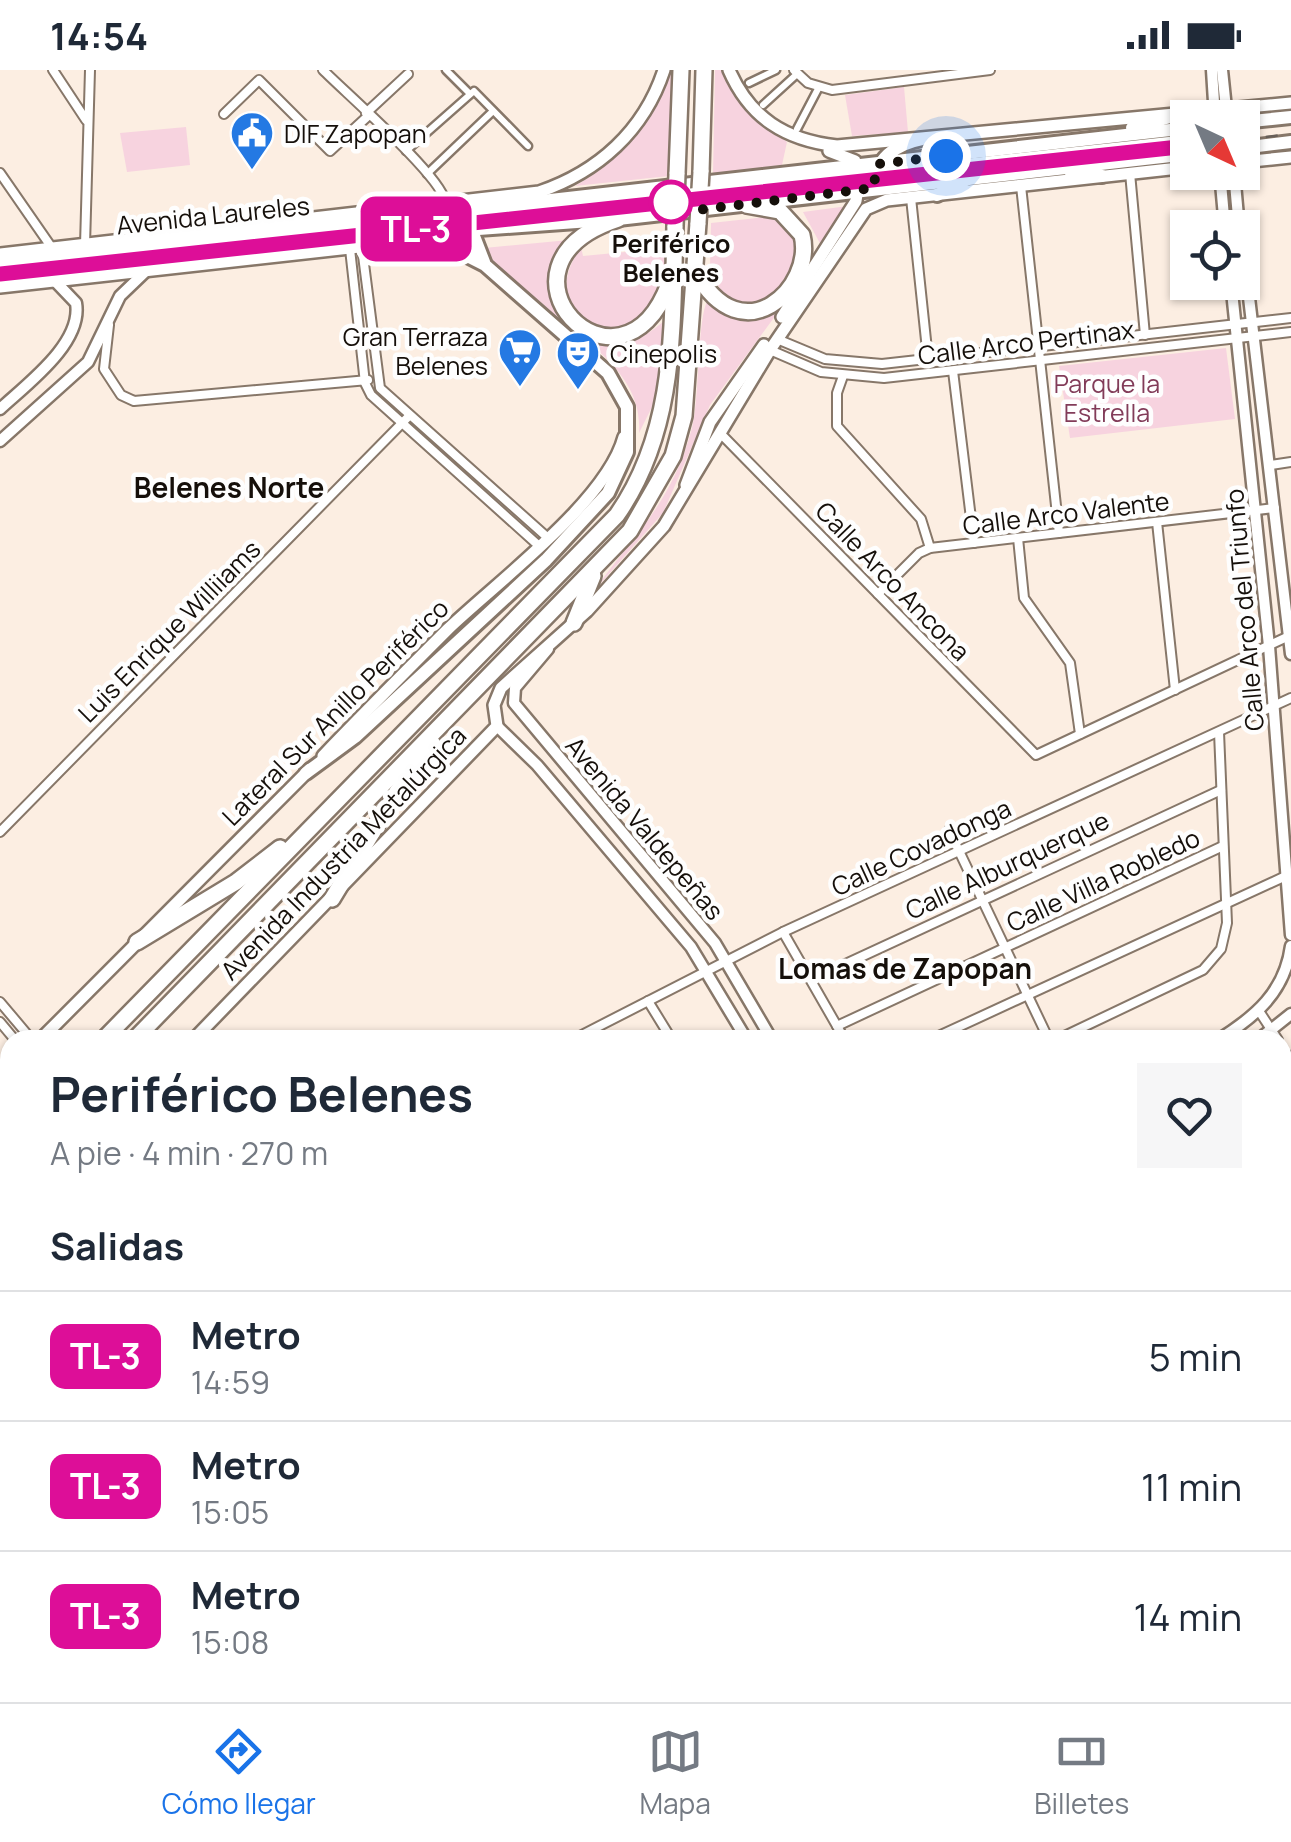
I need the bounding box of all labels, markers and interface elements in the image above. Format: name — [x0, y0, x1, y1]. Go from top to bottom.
text: 14:54 — [50, 9, 148, 61]
north arrow — [1170, 100, 1260, 190]
map controls — [1170, 100, 1260, 300]
public building icon: DIF Zapopan — [229, 110, 275, 171]
place label: DIF Zapopan — [284, 116, 427, 151]
your location — [921, 131, 971, 181]
marker: Periférico Belenes — [650, 181, 692, 223]
street label: Avenida Laureles — [115, 187, 311, 243]
line badge: TL-3 — [346, 196, 486, 262]
text: TL-3 — [381, 205, 451, 253]
button: locate — [1170, 210, 1260, 300]
place label: Periférico Belenes — [612, 226, 730, 290]
street label: Calle Arco Pertinax — [916, 311, 1136, 373]
place label: Gran Terraza Belenes — [343, 319, 488, 383]
supermarket icon: Gran Terraza Belenes — [497, 327, 543, 388]
theatre icon: Cinepolis — [555, 330, 601, 391]
place label: Cinepolis — [610, 336, 717, 371]
park label: Parque la Estrella — [1054, 366, 1160, 430]
district label: Belenes Norte — [134, 468, 324, 506]
street label: Calle Arco Valente — [961, 483, 1171, 543]
street label: Calle Arco del Triunfo — [1216, 488, 1272, 732]
street label: Calle Arco Ancona — [808, 494, 978, 668]
street label: Luis Enrique Williiams — [70, 532, 268, 730]
street label: Lateral Sur Anillo Periférico — [214, 591, 456, 833]
street label: Avenida Industria Metalúrgica — [212, 719, 474, 987]
street label: Avenida Valdepeñas — [558, 729, 732, 927]
street label: Calle Covadonga — [826, 790, 1016, 904]
street label: Calle Alburquerque — [899, 802, 1115, 928]
street label: Calle Villa Robledo — [1001, 820, 1205, 940]
district label: Lomas de Zapopan — [778, 949, 1032, 987]
text: Periférico Belenes — [50, 1061, 473, 1126]
button: heart — [1137, 1063, 1242, 1168]
text: A pie · 4 min · 270 m — [50, 1131, 328, 1175]
text: Salidas — [50, 1219, 184, 1271]
text: Metro — [191, 1308, 301, 1360]
text: 5 min — [1149, 1330, 1242, 1382]
text: TL-3 — [70, 1332, 141, 1380]
text: 14:59 — [191, 1360, 270, 1404]
text: Metro — [191, 1438, 301, 1490]
text: 11 min — [1141, 1460, 1242, 1512]
text: TL-3 — [70, 1462, 141, 1510]
text: 15:05 — [191, 1490, 269, 1534]
text: Metro — [191, 1568, 301, 1620]
text: 14 min — [1134, 1590, 1242, 1642]
text: TL-3 — [70, 1592, 141, 1640]
text: 15:08 — [191, 1620, 269, 1664]
tab: Cómo llegar — [162, 1724, 316, 1822]
tab: Mapa — [639, 1724, 711, 1822]
tab: Billetes — [1034, 1724, 1129, 1822]

